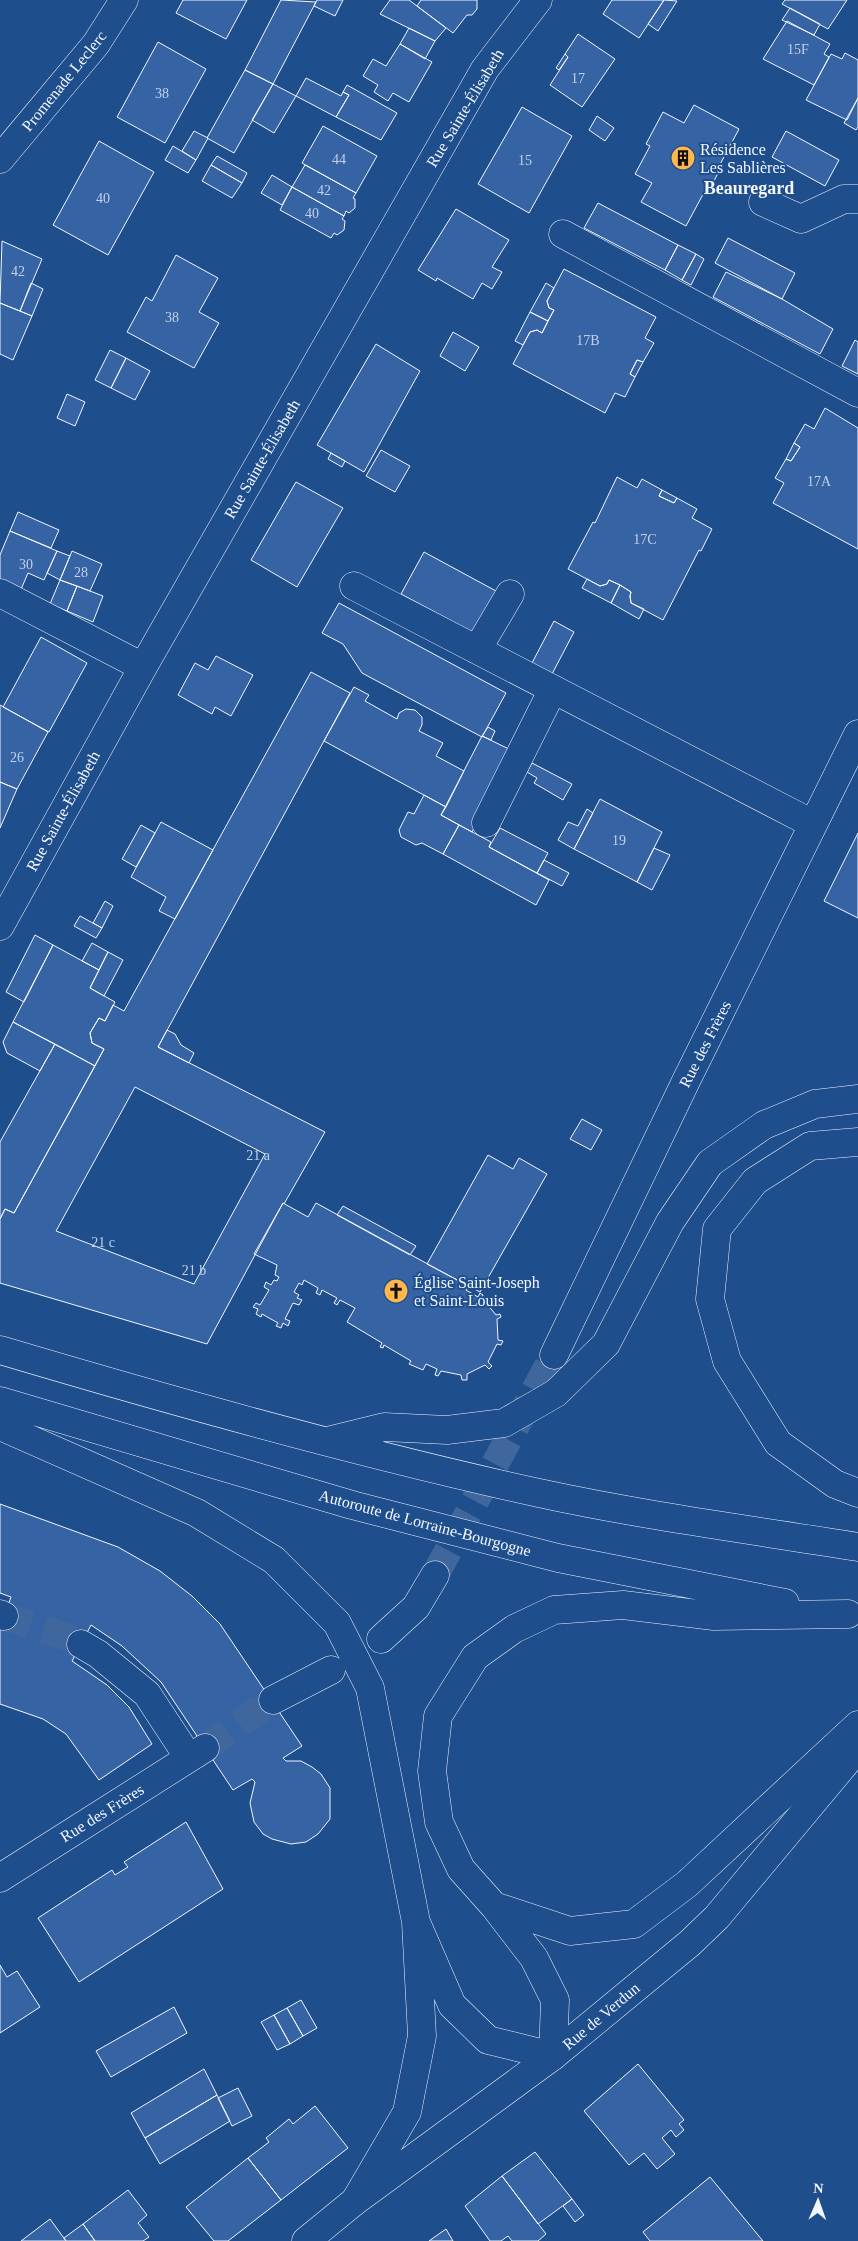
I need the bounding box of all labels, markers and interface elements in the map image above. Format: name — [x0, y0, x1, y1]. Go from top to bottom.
street label: Promenade Leclerc — [18, 27, 110, 135]
house number: 15F — [787, 42, 809, 57]
street label: Rue Sainte-Élisabeth — [422, 45, 507, 170]
house number: 17 — [571, 71, 585, 86]
house number: 38 — [155, 86, 169, 101]
place label: Résidence Les Sablières — [700, 141, 786, 176]
building icon: Résidence Les Sablières — [670, 145, 696, 171]
house number: 44 — [332, 152, 346, 167]
house number: 15 — [518, 153, 532, 168]
district label: Beauregard — [704, 178, 794, 198]
house number: 42 — [317, 183, 331, 198]
house number: 40 — [96, 191, 110, 206]
house number: 40 — [305, 206, 319, 221]
house number: 42 — [11, 264, 25, 279]
house number: 38 — [165, 310, 179, 325]
house number: 17B — [576, 333, 600, 348]
street label: Rue Sainte-Élisabeth — [220, 396, 303, 522]
house number: 17A — [807, 474, 832, 489]
house number: 17C — [633, 532, 657, 547]
house number: 30 — [19, 557, 33, 572]
house number: 28 — [74, 565, 88, 580]
street label: Rue Sainte-Élisabeth — [22, 748, 103, 874]
house number: 26 — [10, 750, 24, 765]
house number: 19 — [612, 833, 626, 848]
street label: Rue des Frères — [676, 998, 734, 1090]
house number: 21 a — [246, 1148, 271, 1163]
house number: 21 c — [91, 1235, 115, 1250]
house number: 21 b — [182, 1263, 206, 1278]
place label: Église Saint-Joseph et Saint-Louis — [414, 1273, 540, 1309]
church icon: Église Saint-Joseph et Saint-Louis — [383, 1278, 409, 1304]
street label: Autoroute de Lorraine-Bourgogne — [317, 1486, 533, 1561]
street label: Rue des Frères — [57, 1781, 147, 1845]
street label: Rue de Verdun — [559, 1979, 643, 2053]
north arrow — [793, 2176, 843, 2226]
text: N — [813, 2181, 824, 2196]

